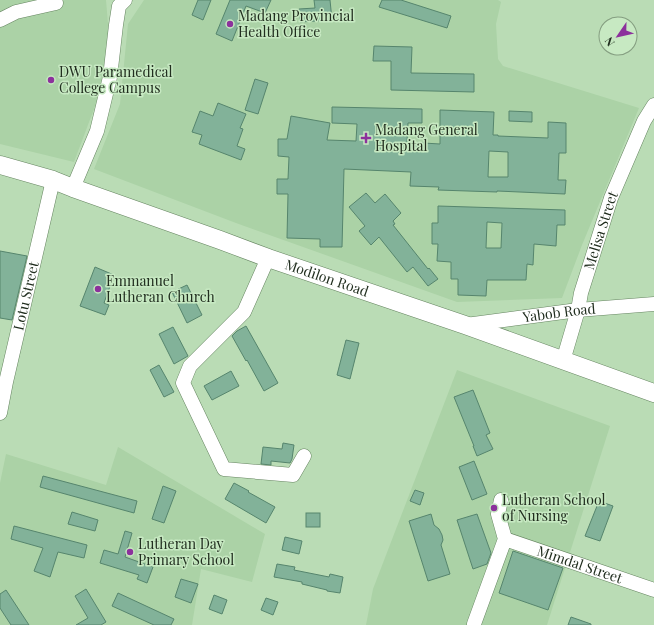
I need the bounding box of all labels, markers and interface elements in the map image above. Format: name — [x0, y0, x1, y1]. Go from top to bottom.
place label: Madang Provincial Health Office — [238, 6, 354, 41]
north arrow — [598, 16, 638, 56]
marker: Madang Provincial Health Office — [225, 19, 235, 29]
text: N — [601, 34, 618, 49]
place label: DWU Paramedical College Campus — [59, 62, 172, 97]
marker: DWU Paramedical College Campus — [46, 75, 56, 85]
place label: Madang General Hospital — [375, 120, 478, 155]
marker: Madang General Hospital — [360, 132, 372, 144]
street label: Melisa Street — [579, 187, 622, 272]
street label: Modilon Road — [283, 255, 371, 301]
street label: Lotu Street — [8, 258, 43, 332]
place label: Emmanuel Lutheran Church — [106, 271, 215, 306]
marker: Emmanuel Lutheran Church — [93, 284, 103, 294]
street label: Yabob Road — [521, 299, 596, 326]
place label: Lutheran School of Nursing — [502, 490, 606, 525]
marker: Lutheran School of Nursing — [489, 503, 499, 513]
place label: Lutheran Day Primary School — [138, 534, 234, 569]
street label: Mimdal Street — [535, 541, 626, 588]
marker: Lutheran Day Primary School — [125, 547, 135, 557]

